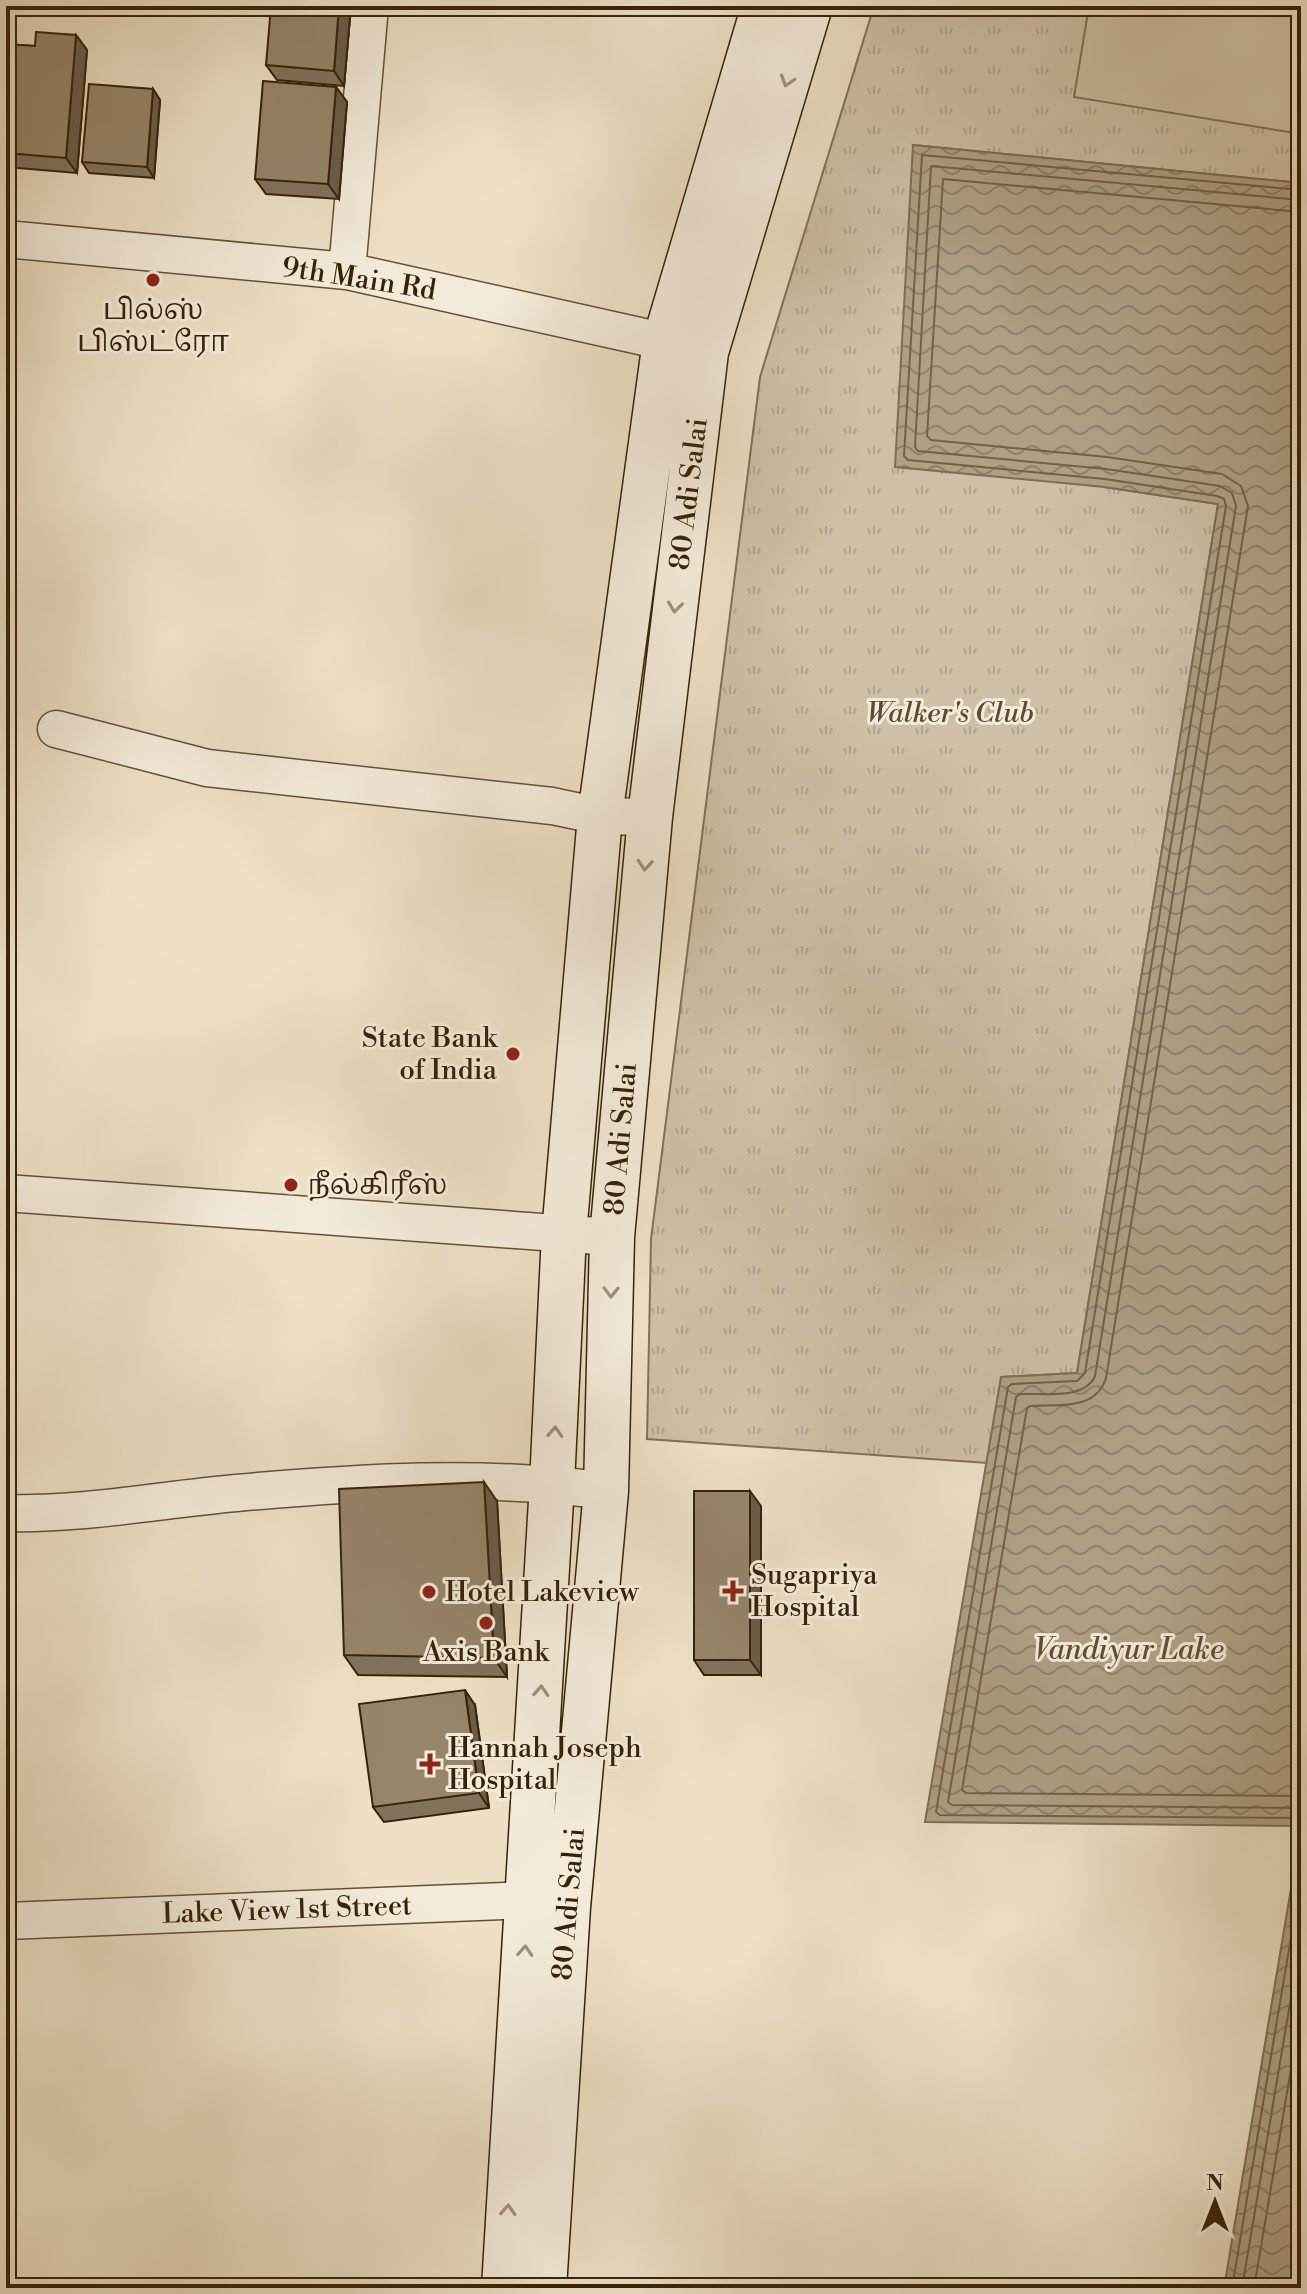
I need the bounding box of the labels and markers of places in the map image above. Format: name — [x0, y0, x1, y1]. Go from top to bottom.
marker: பில்ஸ் பிஸ்ட்ரோ — [144, 271, 162, 289]
place label: பில்ஸ் பிஸ்ட்ரோ — [77, 293, 229, 360]
place label: State Bank of India — [362, 1021, 498, 1088]
marker: State Bank of India — [504, 1045, 522, 1063]
place label: நீல்கிரீஸ் — [307, 1168, 447, 1203]
marker: நீல்கிரீஸ் — [282, 1176, 300, 1194]
place label: Sugapriya Hospital — [751, 1558, 878, 1625]
place label: Hotel Lakeview — [445, 1575, 639, 1610]
marker: Sugapriya Hospital — [722, 1580, 744, 1602]
marker: Hotel Lakeview — [420, 1583, 438, 1601]
marker: Axis Bank — [477, 1614, 495, 1632]
place label: Axis Bank — [422, 1635, 550, 1670]
place label: Hannah Joseph Hospital — [448, 1731, 642, 1798]
marker: Hannah Joseph Hospital — [419, 1753, 441, 1775]

